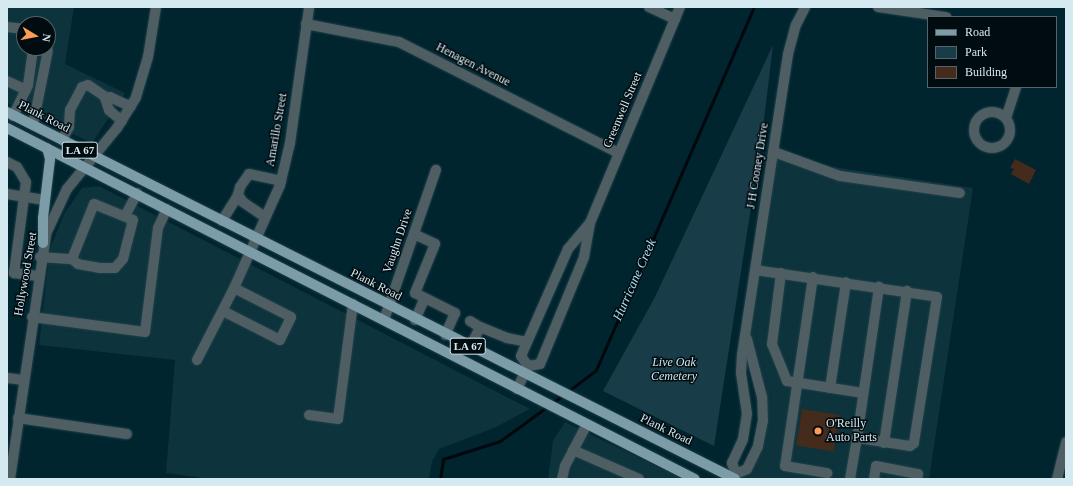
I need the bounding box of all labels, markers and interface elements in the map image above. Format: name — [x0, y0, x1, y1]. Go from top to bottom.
north arrow — [16, 16, 56, 56]
legend — [927, 16, 1057, 88]
text: Road — [965, 25, 990, 39]
text: N — [40, 33, 53, 43]
street label: Henagen Avenue — [433, 40, 513, 90]
text: Park — [965, 45, 987, 59]
text: Building — [965, 65, 1007, 79]
street label: Greenwell Street — [601, 70, 645, 150]
street label: Amarillo Street — [263, 92, 291, 168]
street label: Plank Road — [16, 98, 72, 136]
street label: J H Cooney Drive — [744, 122, 772, 210]
road number: LA 67 — [61, 141, 99, 159]
street label: Vaughn Drive — [380, 207, 416, 275]
street label: Hollywood Street — [12, 231, 40, 317]
water label: Hurricane Creek — [610, 237, 660, 323]
street label: Plank Road — [348, 266, 404, 304]
road number: LA 67 — [449, 337, 487, 355]
park label: Live Oak Cemetery — [651, 356, 697, 384]
street label: Plank Road — [638, 411, 694, 449]
place label: O'Reilly Auto Parts — [826, 417, 877, 445]
marker: O'Reilly Auto Parts — [813, 426, 823, 436]

